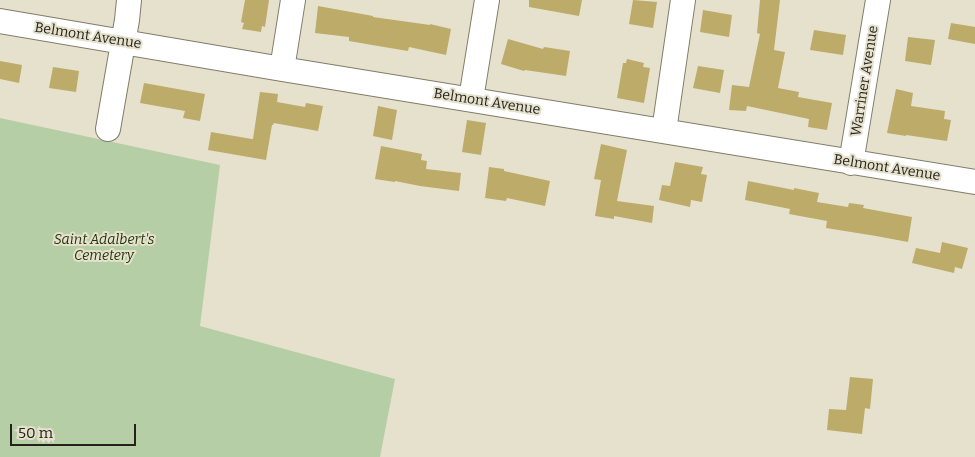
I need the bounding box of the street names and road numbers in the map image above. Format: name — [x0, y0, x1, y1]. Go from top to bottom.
street label: Belmont Avenue — [33, 19, 143, 53]
street label: Warriner Avenue — [848, 25, 882, 137]
street label: Belmont Avenue — [432, 85, 542, 119]
street label: Belmont Avenue — [832, 151, 942, 185]

